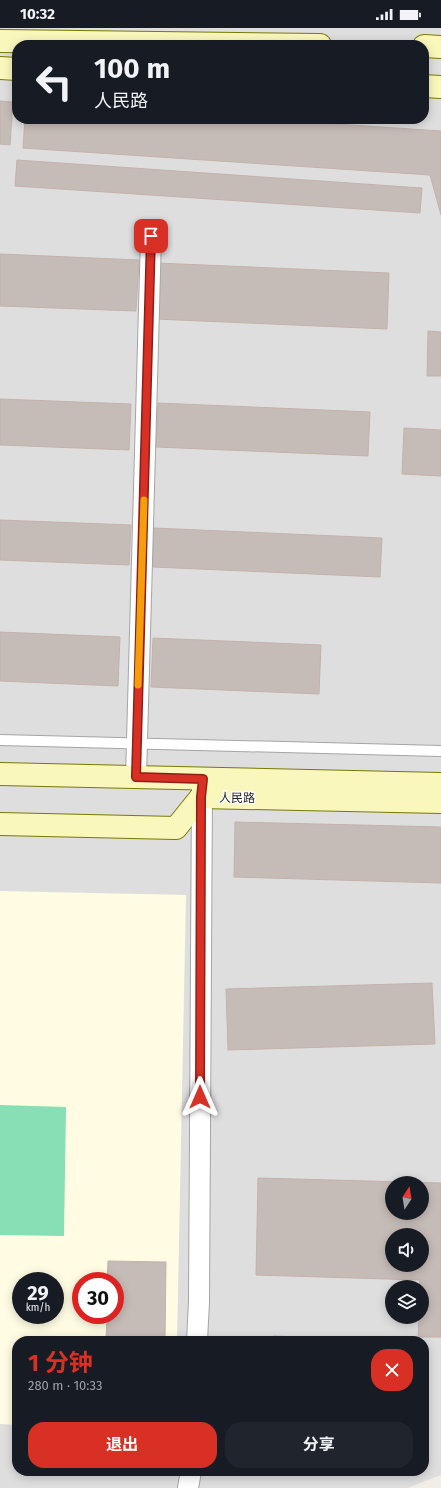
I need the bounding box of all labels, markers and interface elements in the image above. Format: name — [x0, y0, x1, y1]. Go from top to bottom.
text: 10:32 — [20, 5, 55, 23]
text: 100 m — [94, 52, 170, 85]
icon: left — [28, 56, 80, 108]
text: 人民路 — [94, 90, 148, 112]
pin — [134, 219, 168, 253]
icon: arrive — [140, 225, 162, 247]
street label: 人民路 — [219, 791, 255, 805]
position arrow — [179, 1076, 221, 1118]
north arrow — [385, 1176, 429, 1220]
map controls — [385, 1176, 429, 1324]
button: sound — [385, 1228, 429, 1272]
speed limit sign: 30 — [72, 1272, 124, 1324]
button: layers — [385, 1280, 429, 1324]
text: 29 — [27, 1281, 49, 1305]
text: km/h — [26, 1302, 50, 1314]
text: 1 分钟 — [28, 1349, 93, 1377]
button: close — [371, 1349, 413, 1391]
text: 280 m · 10:33 — [28, 1378, 103, 1393]
button: 退出 — [28, 1422, 217, 1468]
button: 分享 — [225, 1422, 413, 1468]

